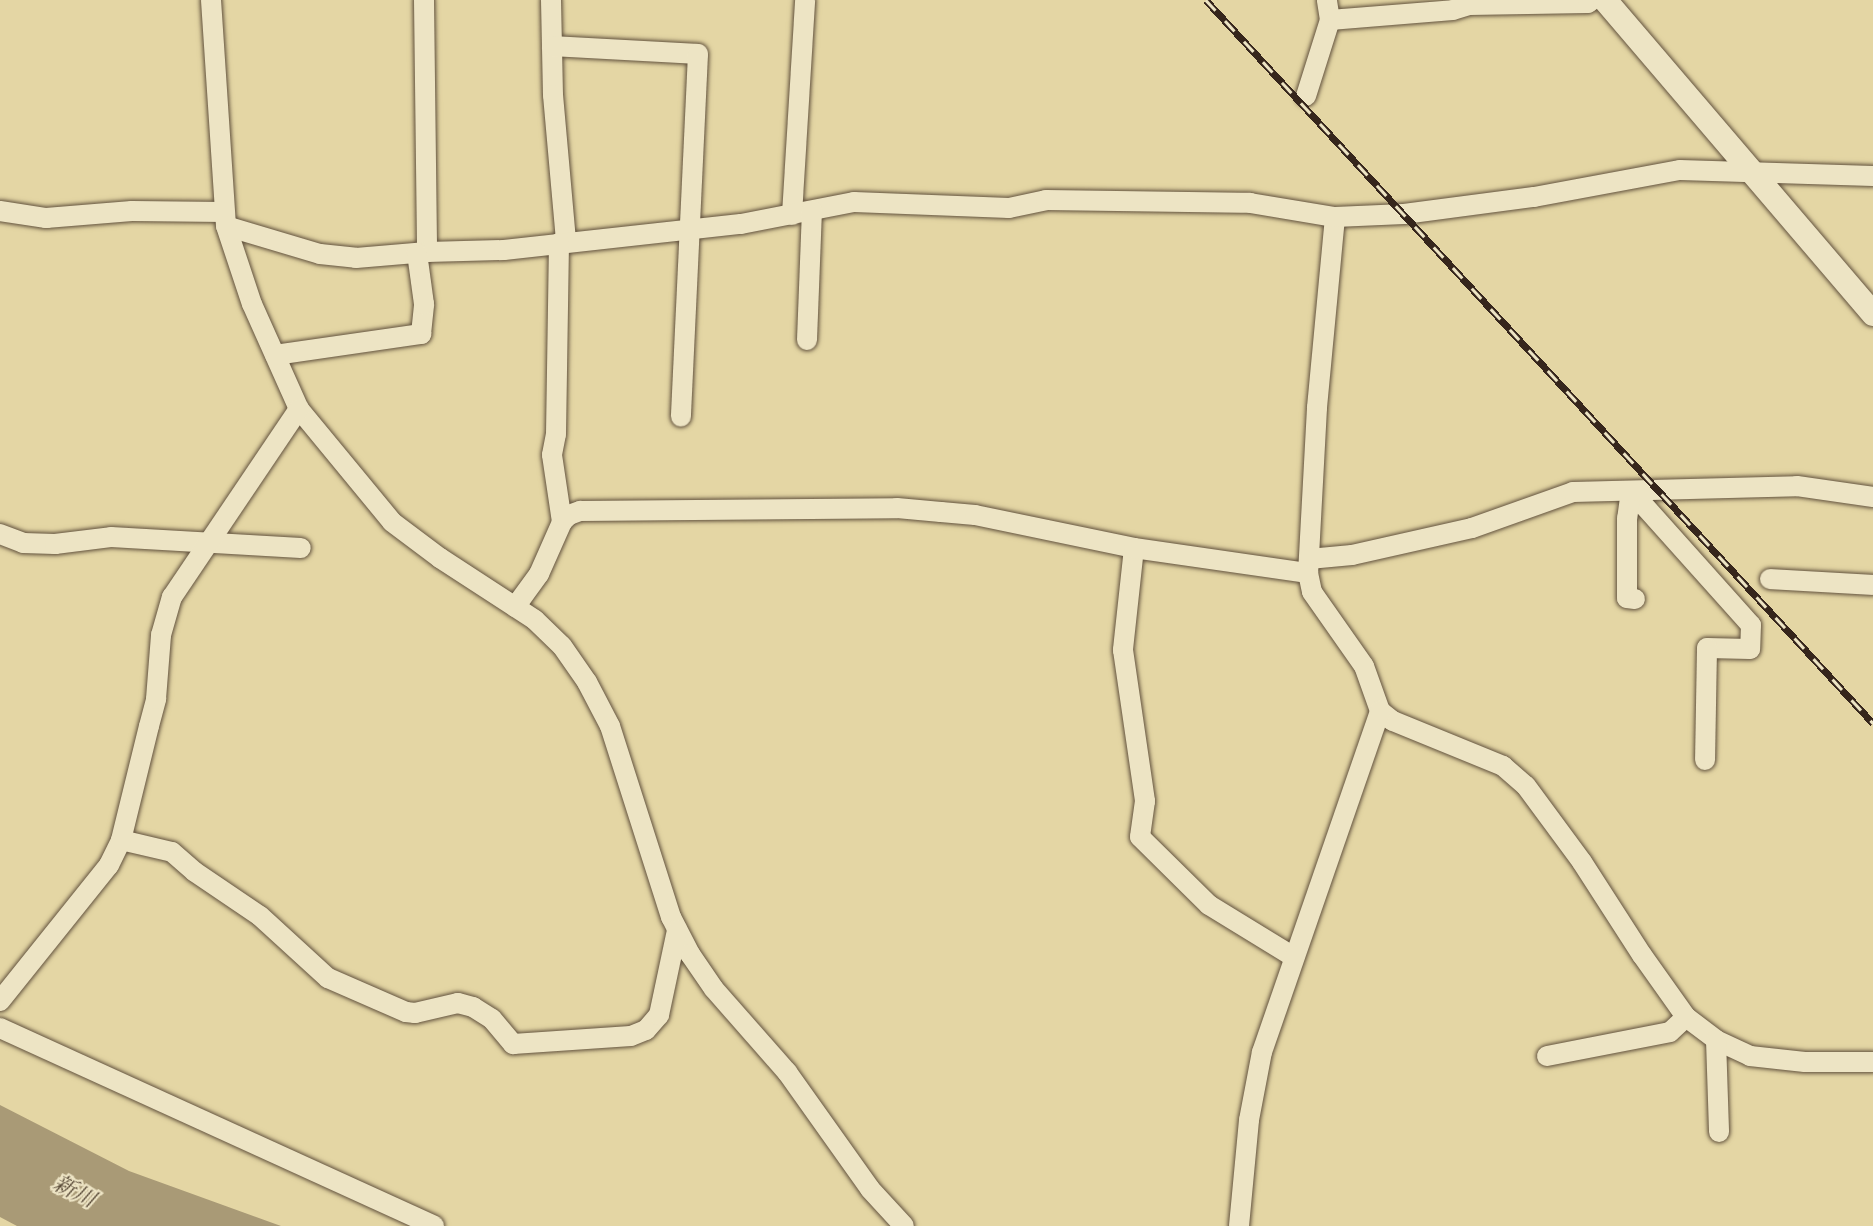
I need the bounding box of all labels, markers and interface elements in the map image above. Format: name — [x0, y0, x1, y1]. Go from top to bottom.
water label: 新川 — [48, 1170, 100, 1214]

